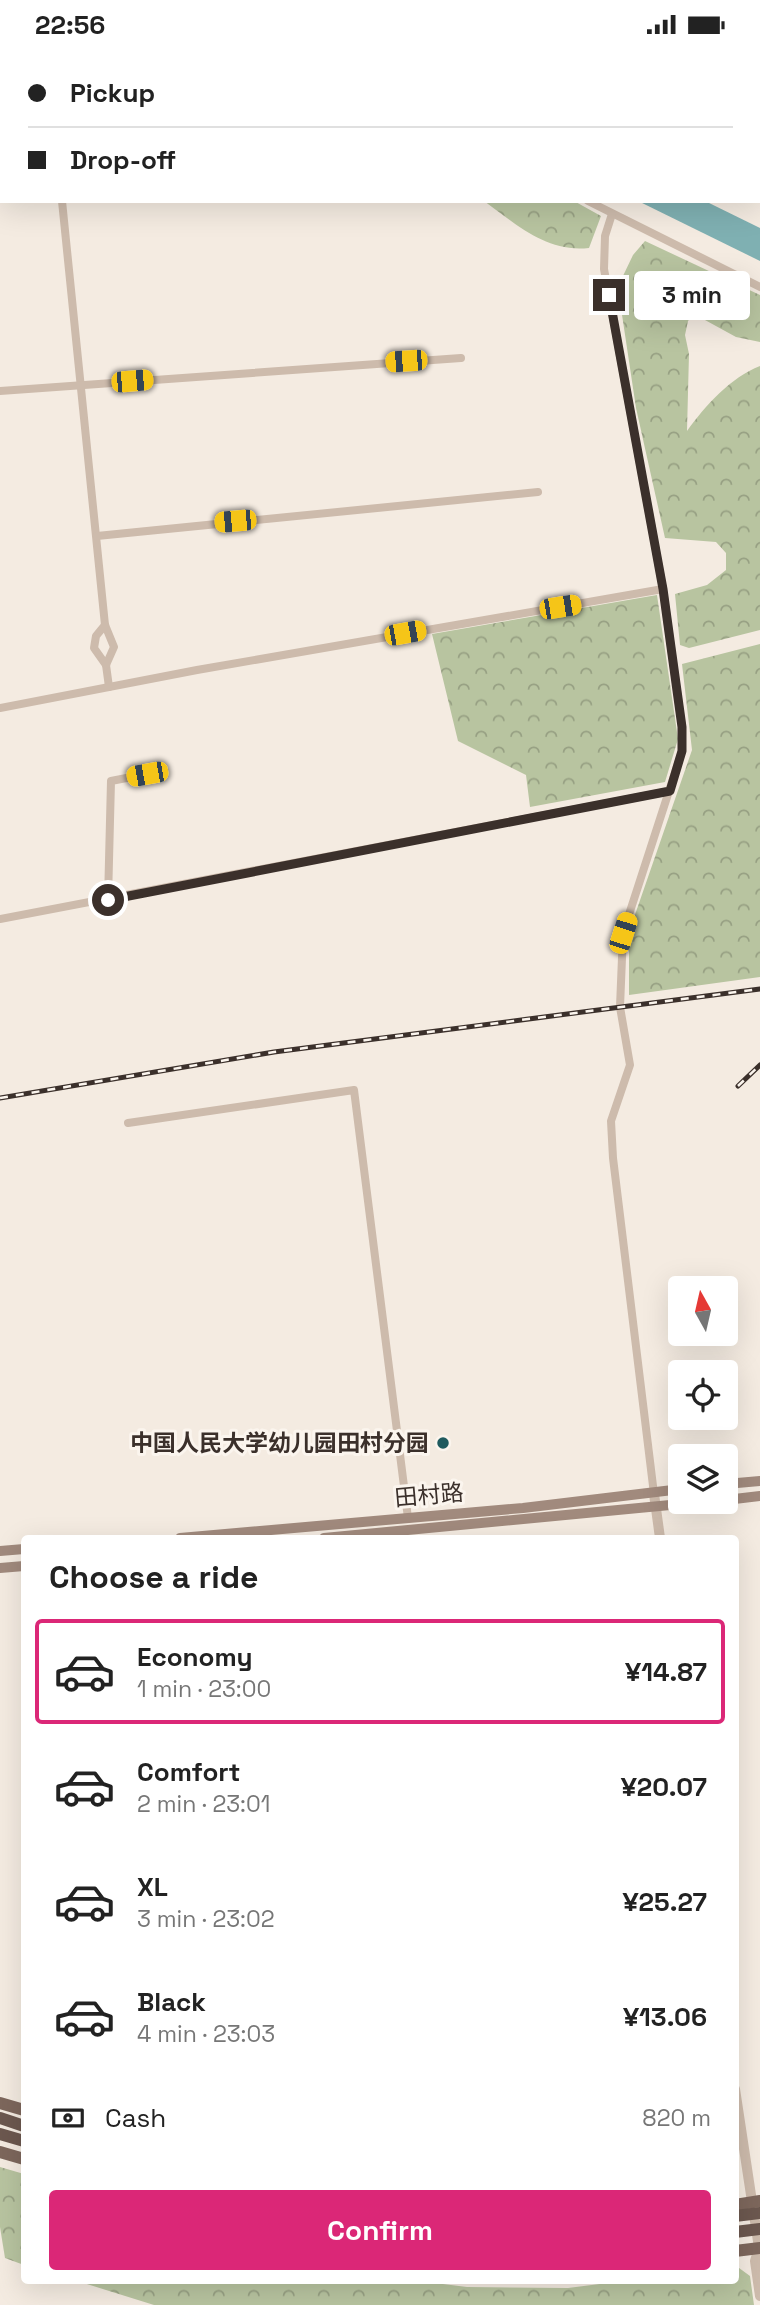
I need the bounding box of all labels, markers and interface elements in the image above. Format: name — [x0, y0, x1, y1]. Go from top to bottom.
text: 22:56 — [35, 8, 105, 42]
text: Pickup — [70, 76, 155, 110]
text: Drop-off — [70, 143, 176, 177]
callout: 3 min — [634, 271, 749, 319]
route end — [593, 279, 625, 311]
text: 3 min — [662, 280, 722, 310]
car — [385, 349, 428, 373]
car — [111, 369, 154, 393]
car — [214, 509, 257, 533]
car — [538, 593, 583, 621]
car — [383, 619, 428, 647]
car — [125, 760, 170, 788]
route start — [92, 884, 124, 916]
car — [607, 910, 640, 956]
north arrow — [668, 1276, 738, 1346]
map controls — [668, 1276, 738, 1514]
button: locate — [668, 1360, 738, 1430]
place label: 中国人民大学幼儿园田村分园 — [130, 1428, 429, 1458]
marker: 中国人民大学幼儿园田村分园 — [435, 1435, 451, 1451]
button: layers — [668, 1444, 738, 1514]
street label: 田村路 — [393, 1477, 465, 1513]
text: Choose a ride — [49, 1557, 259, 1597]
icon: car — [53, 1640, 116, 1703]
text: Economy — [137, 1640, 253, 1674]
text: ¥14.87 — [625, 1655, 707, 1689]
text: 1 min · 23:00 — [137, 1674, 271, 1704]
icon: car — [53, 1755, 116, 1818]
text: Comfort — [137, 1755, 240, 1789]
text: ¥20.07 — [621, 1770, 707, 1804]
text: 2 min · 23:01 — [137, 1789, 270, 1819]
icon: car — [53, 1870, 116, 1933]
text: XL — [137, 1870, 168, 1904]
text: ¥25.27 — [622, 1885, 707, 1919]
text: 3 min · 23:02 — [137, 1904, 275, 1934]
icon: car — [53, 1985, 116, 2048]
text: Black — [137, 1985, 206, 2019]
text: ¥13.06 — [623, 2000, 707, 2034]
text: 4 min · 23:03 — [137, 2019, 275, 2049]
icon: cash — [49, 2099, 87, 2137]
text: Cash — [105, 2101, 166, 2135]
text: 820 m — [642, 2103, 711, 2133]
button: Confirm — [49, 2190, 711, 2270]

